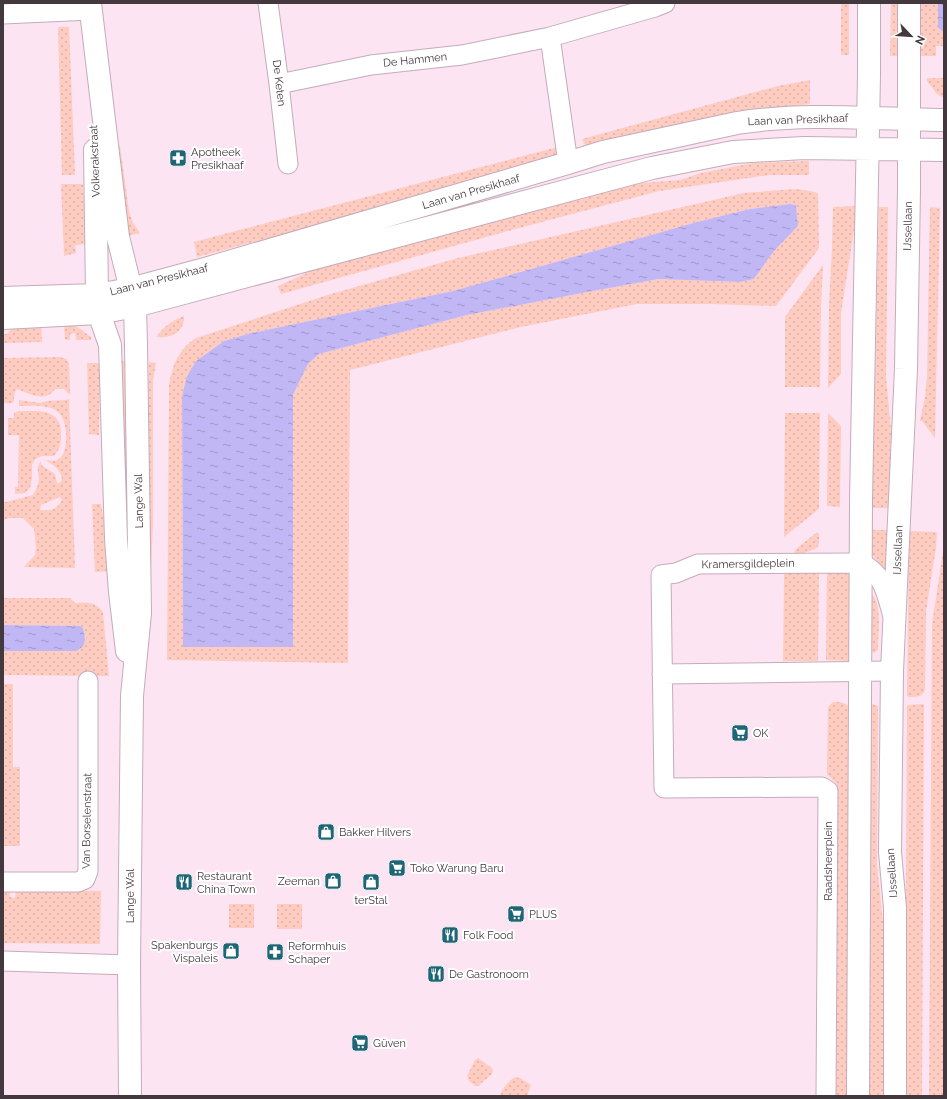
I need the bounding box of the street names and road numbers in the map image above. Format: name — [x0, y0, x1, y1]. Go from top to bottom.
street label: De Hammen — [382, 50, 448, 70]
street label: De Keten — [270, 59, 288, 107]
street label: Laan van Presikhaaf — [747, 112, 849, 128]
street label: Volkerakstraat — [87, 124, 103, 197]
street label: Laan van Presikhaaf — [421, 172, 522, 212]
street label: IJssellaan — [901, 201, 915, 251]
street label: Laan van Presikhaaf — [109, 261, 210, 298]
street label: Lange Wal — [132, 474, 146, 528]
street label: IJssellaan — [891, 525, 905, 575]
street label: Kramersgildeplein — [701, 557, 795, 571]
street label: Van Borselenstraat — [80, 773, 94, 869]
street label: Raadsheerplein — [822, 821, 835, 901]
street label: IJssellaan — [884, 848, 900, 898]
street label: Lange Wal — [124, 869, 137, 923]

